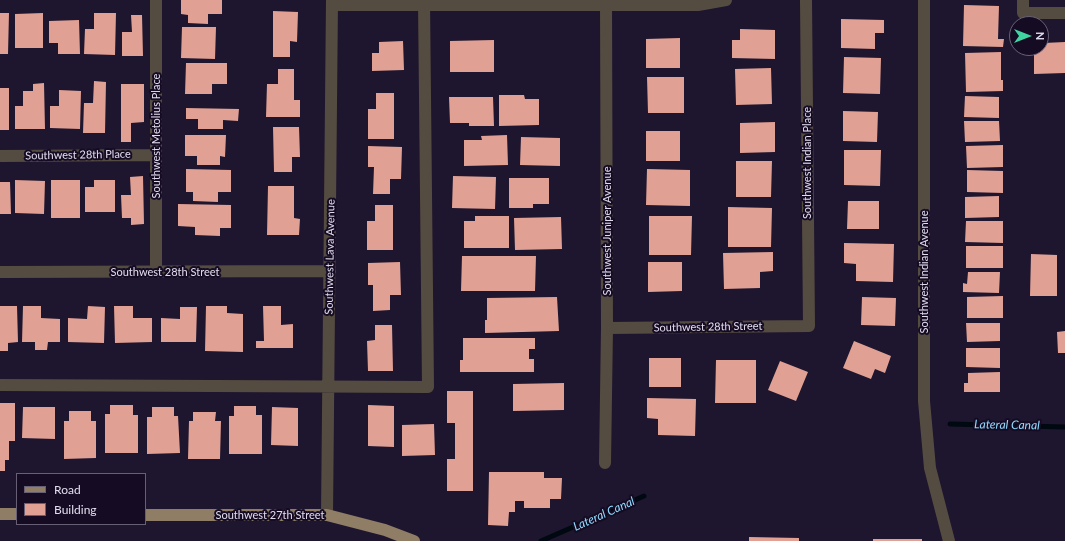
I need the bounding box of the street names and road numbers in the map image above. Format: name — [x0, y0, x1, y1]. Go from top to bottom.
street label: Southwest Metolius Place — [149, 74, 163, 198]
street label: Southwest Indian Place — [800, 107, 814, 219]
street label: Southwest 28th Place — [25, 147, 131, 163]
street label: Southwest Juniper Avenue — [600, 167, 614, 295]
street label: Southwest Lava Avenue — [322, 199, 338, 315]
street label: Southwest Indian Avenue — [917, 210, 931, 334]
street label: Southwest 28th Street — [111, 265, 219, 279]
street label: Southwest 28th Street — [653, 319, 763, 335]
street label: Southwest 27th Street — [216, 508, 324, 522]

